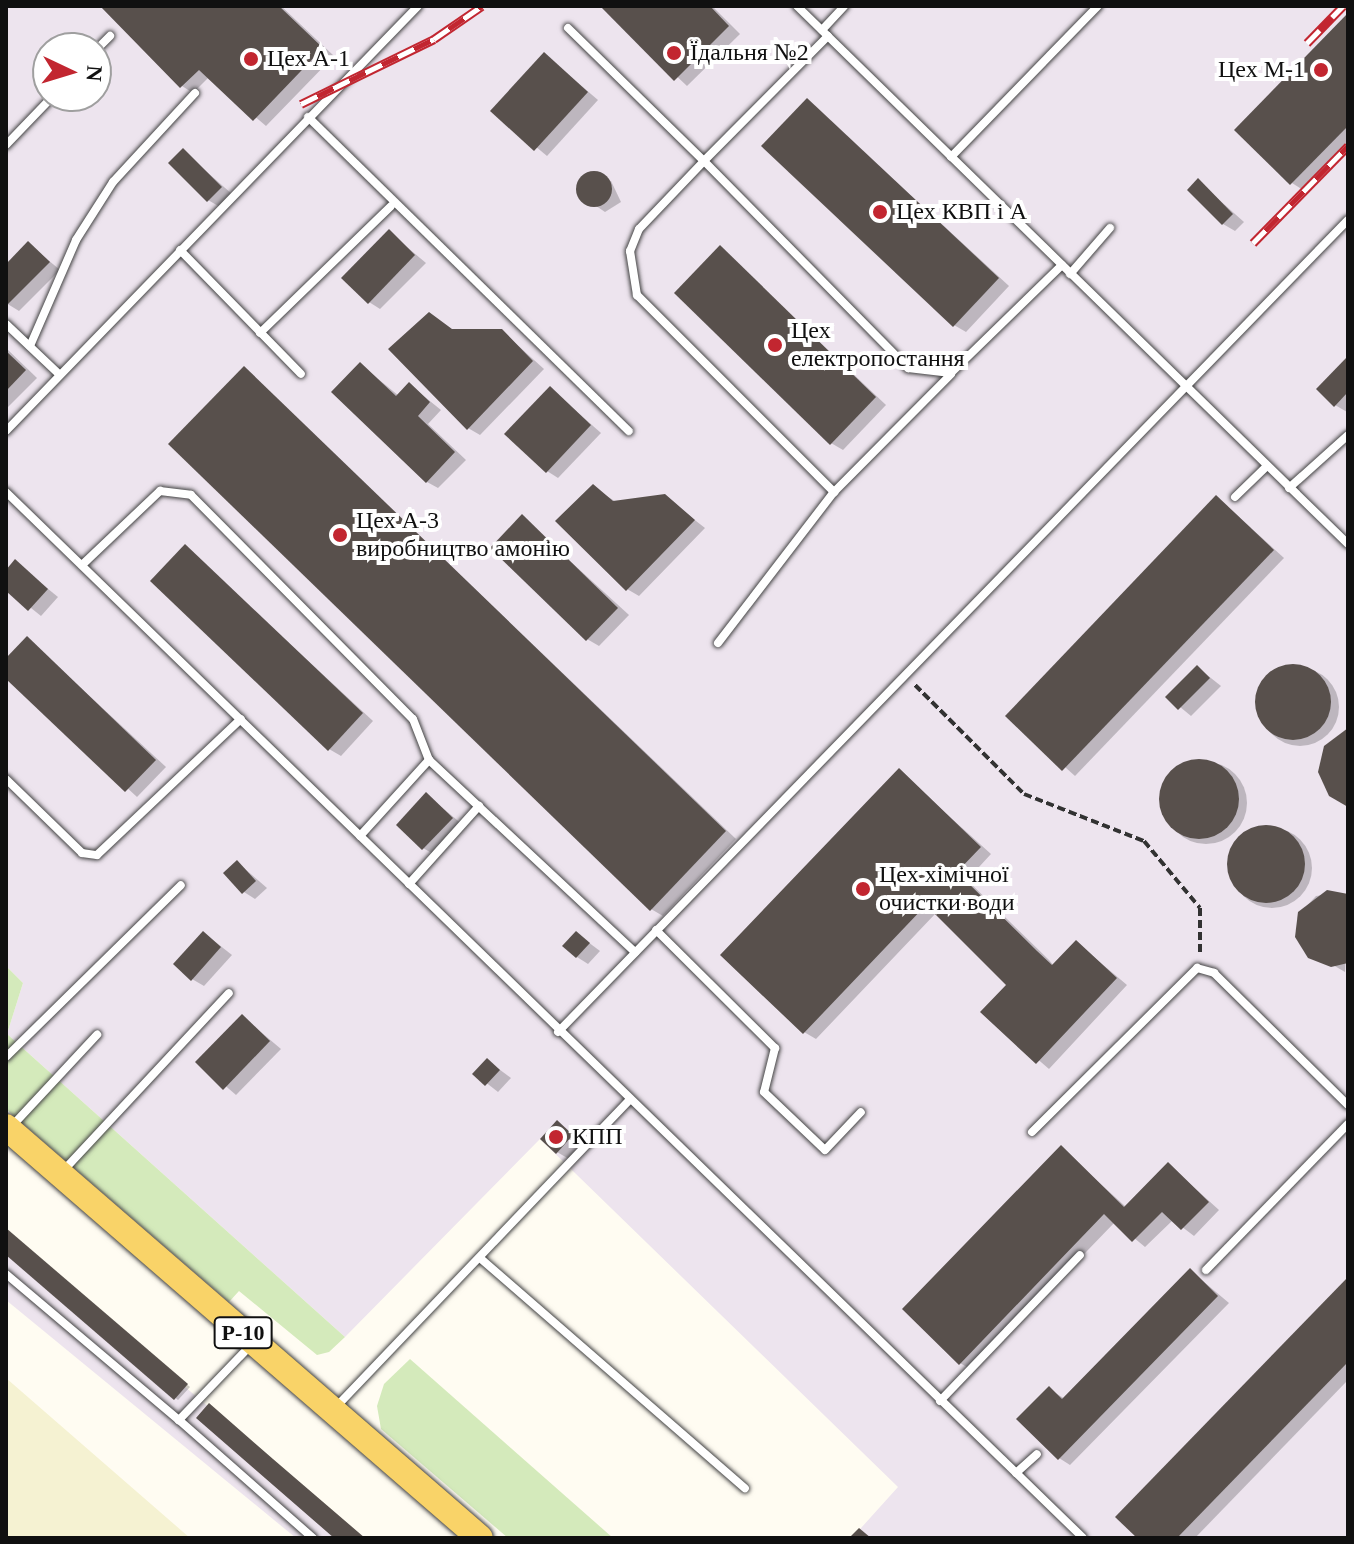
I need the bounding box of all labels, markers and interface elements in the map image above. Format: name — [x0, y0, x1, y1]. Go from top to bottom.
north arrow — [32, 32, 112, 112]
place label: Їдальня №2 — [690, 39, 809, 67]
marker: Їдальня №2 — [665, 44, 683, 62]
place label: Цех А-1 — [267, 45, 350, 73]
marker: Цех А-1 — [242, 50, 260, 68]
place label: Цех М-1 — [1218, 56, 1305, 84]
marker: Цех М-1 — [1312, 61, 1330, 79]
text: N — [81, 65, 107, 82]
place label: Цех КВП і А — [896, 198, 1027, 226]
marker: Цех КВП і А — [871, 203, 889, 221]
place label: Цех електропостання — [791, 317, 965, 373]
marker: Цех електропостання — [766, 336, 784, 354]
place label: Цех А-3 виробництво амонію — [356, 507, 570, 563]
marker: Цех А-3 виробництво амонію — [331, 526, 349, 544]
place label: Цех хімічної очистки води — [879, 861, 1014, 917]
marker: Цех хімічної очистки води — [854, 880, 872, 898]
place label: КПП — [572, 1123, 623, 1151]
marker: КПП — [547, 1128, 565, 1146]
road number: Р-10 — [213, 1315, 273, 1351]

